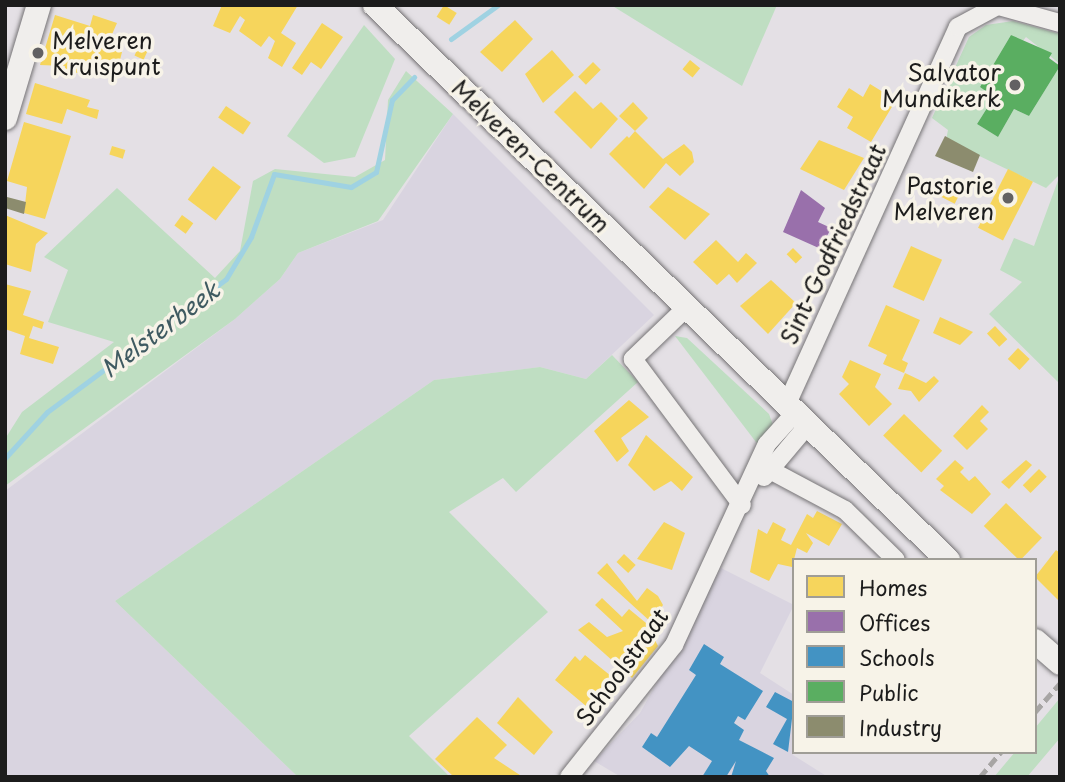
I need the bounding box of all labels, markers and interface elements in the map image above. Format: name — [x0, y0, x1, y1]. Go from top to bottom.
place label: Melveren Kruispunt — [52, 26, 161, 80]
marker: Melveren Kruispunt — [30, 45, 46, 61]
place label: Salvator Mundikerk — [882, 58, 1001, 112]
street label: Melveren-Centrum — [446, 74, 616, 238]
marker: Salvator Mundikerk — [1007, 77, 1023, 93]
street label: Sint-Godfriedstraat — [774, 139, 892, 349]
place label: Pastorie Melveren — [894, 171, 994, 225]
marker: Pastorie Melveren — [1000, 190, 1016, 206]
water label: Melsterbeek — [95, 275, 225, 383]
legend — [792, 558, 1037, 754]
text: Homes — [859, 571, 927, 603]
street label: Schoolstraat — [570, 603, 674, 731]
text: Offices — [859, 606, 930, 638]
text: Schools — [859, 641, 935, 673]
text: Public — [859, 676, 919, 708]
text: Industry — [859, 711, 942, 743]

